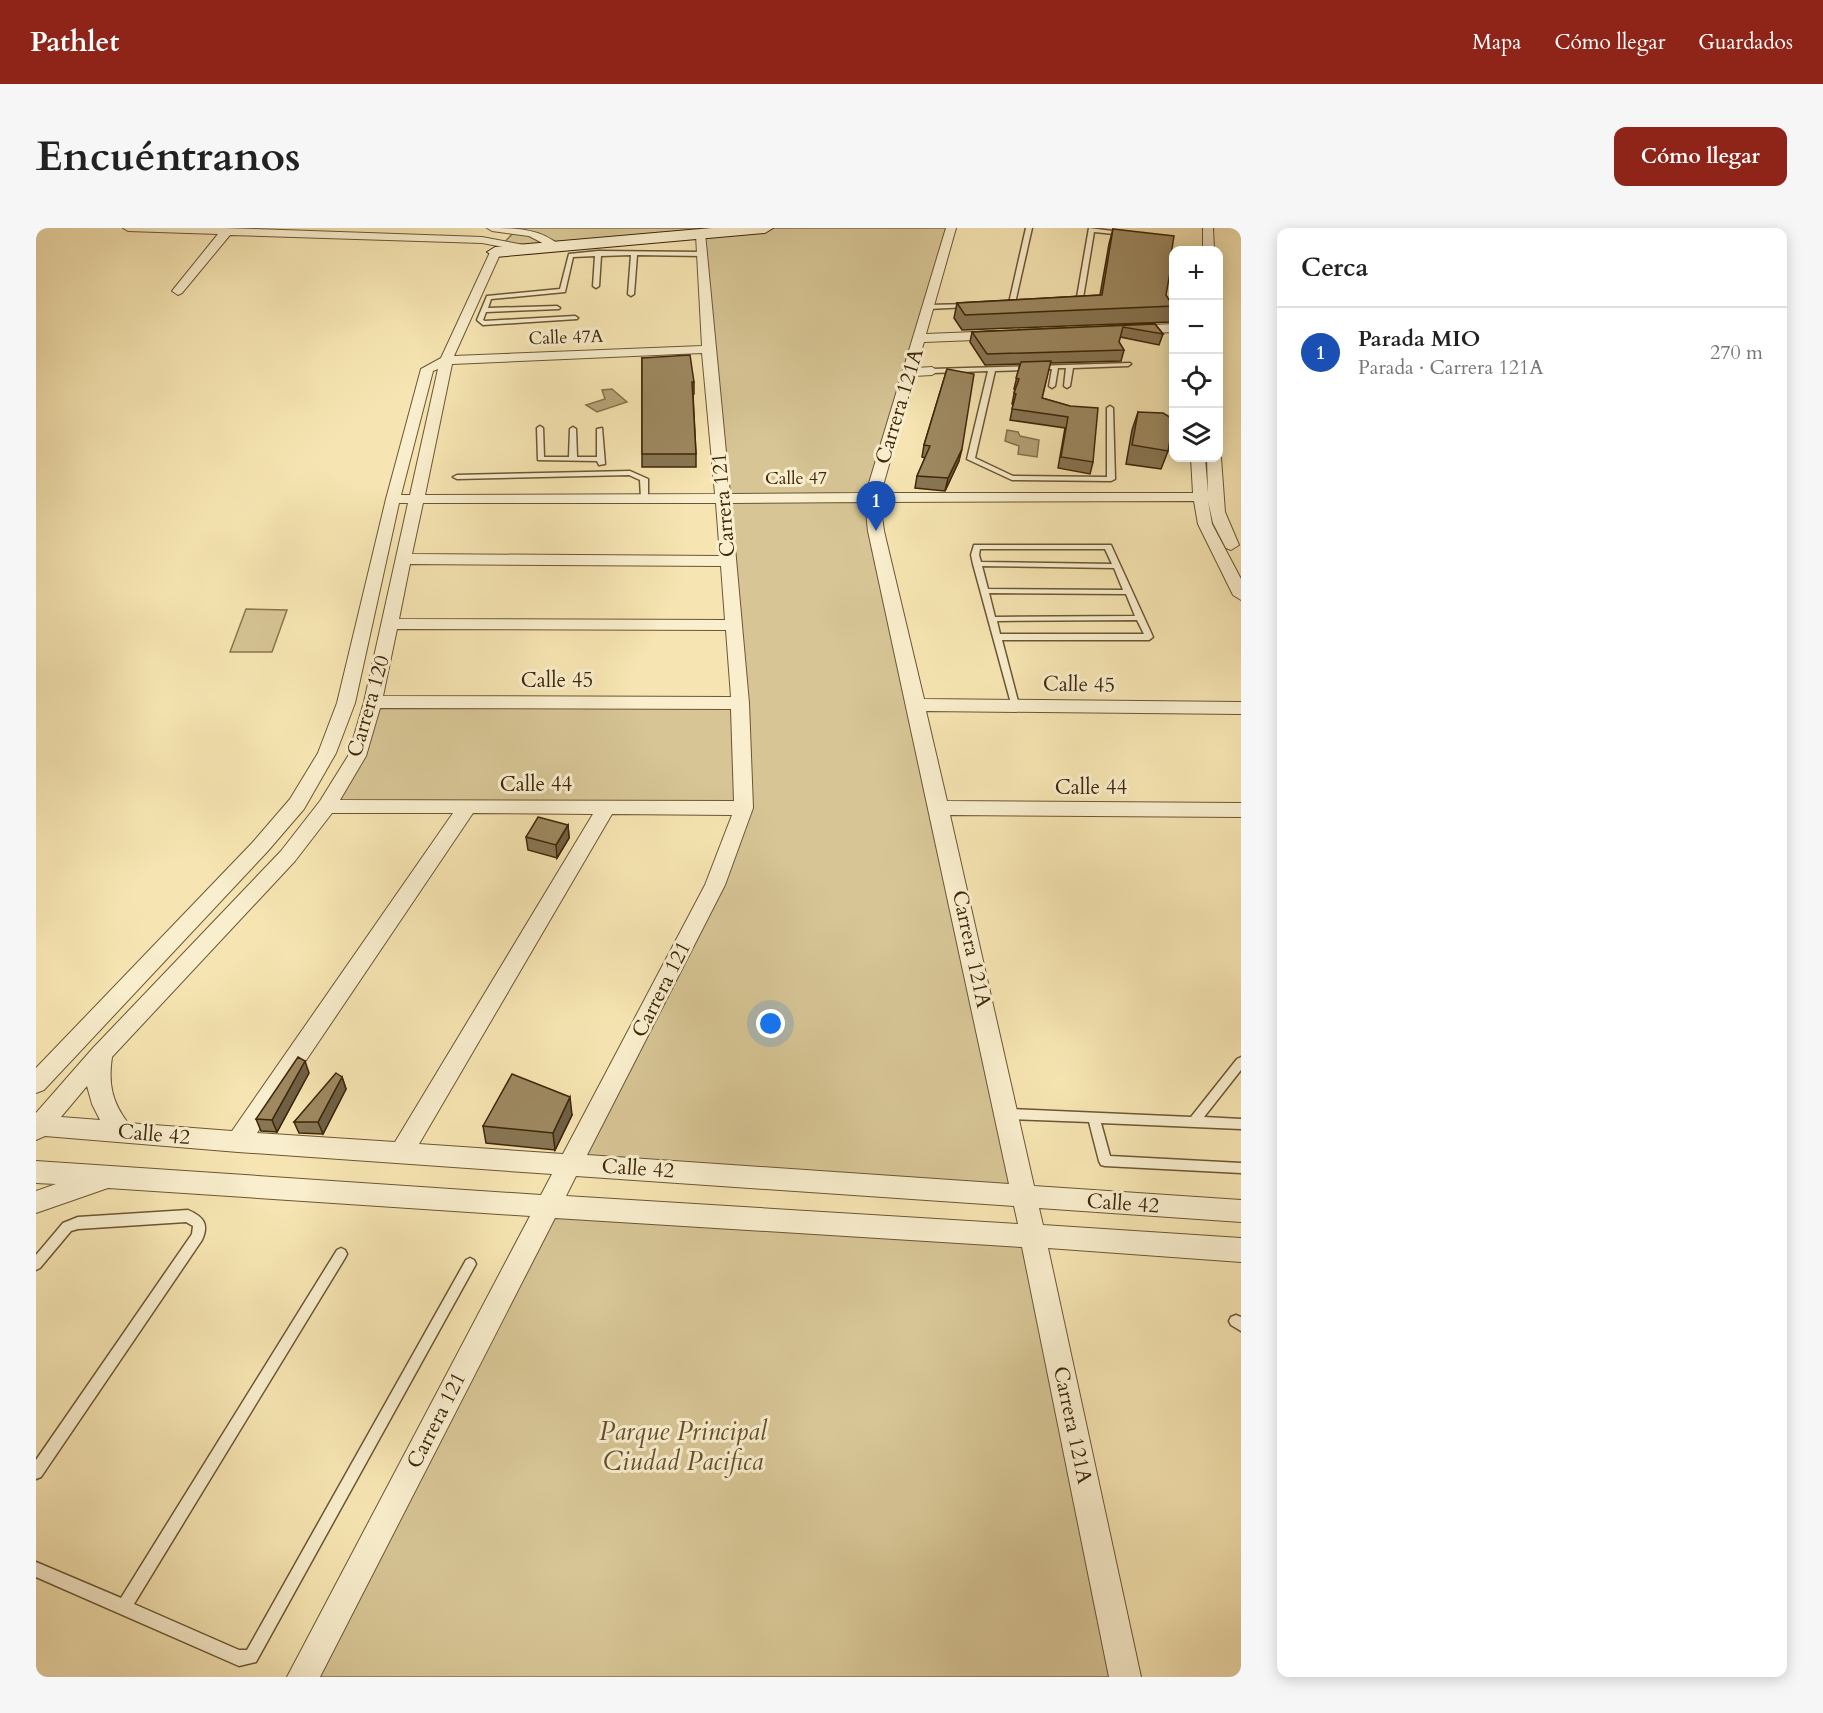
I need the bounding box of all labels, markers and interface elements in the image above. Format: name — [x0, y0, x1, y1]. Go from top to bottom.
text: Pathlet — [30, 23, 119, 61]
text: Mapa — [1472, 28, 1521, 57]
text: Cómo llegar — [1554, 28, 1665, 57]
text: Guardados — [1698, 28, 1793, 57]
button: Cómo llegar — [1614, 127, 1787, 186]
text: Encuéntranos — [36, 128, 301, 185]
map controls — [1169, 246, 1223, 462]
button: + — [1169, 246, 1223, 300]
text: Cerca — [1301, 250, 1368, 285]
button: − — [1169, 300, 1223, 354]
street label: Calle 47A — [528, 324, 604, 351]
text: Parada MIO — [1358, 324, 1480, 354]
text: 1 — [1315, 339, 1326, 366]
text: 270 m — [1710, 339, 1763, 366]
street label: Carrera 121A — [868, 345, 931, 468]
button: locate — [1169, 354, 1223, 408]
text: Parada · Carrera 121A — [1358, 354, 1543, 381]
button: layers — [1169, 408, 1223, 462]
street label: Carrera 121 — [704, 452, 743, 558]
street label: Calle 47 — [765, 466, 827, 491]
pin: 1 — [856, 482, 896, 531]
street label: Carrera 120 — [340, 652, 397, 760]
street label: Calle 45 — [521, 666, 593, 695]
street label: Calle 45 — [1042, 669, 1115, 700]
street label: Calle 44 — [500, 770, 572, 799]
street label: Calle 44 — [1055, 773, 1127, 802]
street label: Carrera 121A — [945, 888, 998, 1011]
street label: Carrera 121 — [625, 936, 698, 1042]
your location — [756, 1009, 785, 1038]
street label: Calle 42 — [117, 1117, 192, 1152]
street label: Calle 42 — [601, 1152, 675, 1186]
street label: Calle 42 — [1086, 1187, 1160, 1221]
street label: Carrera 121A — [1046, 1364, 1099, 1487]
street label: Carrera 121 — [400, 1367, 473, 1473]
park label: Parque Principal Ciudad Pacifica — [599, 1414, 768, 1479]

